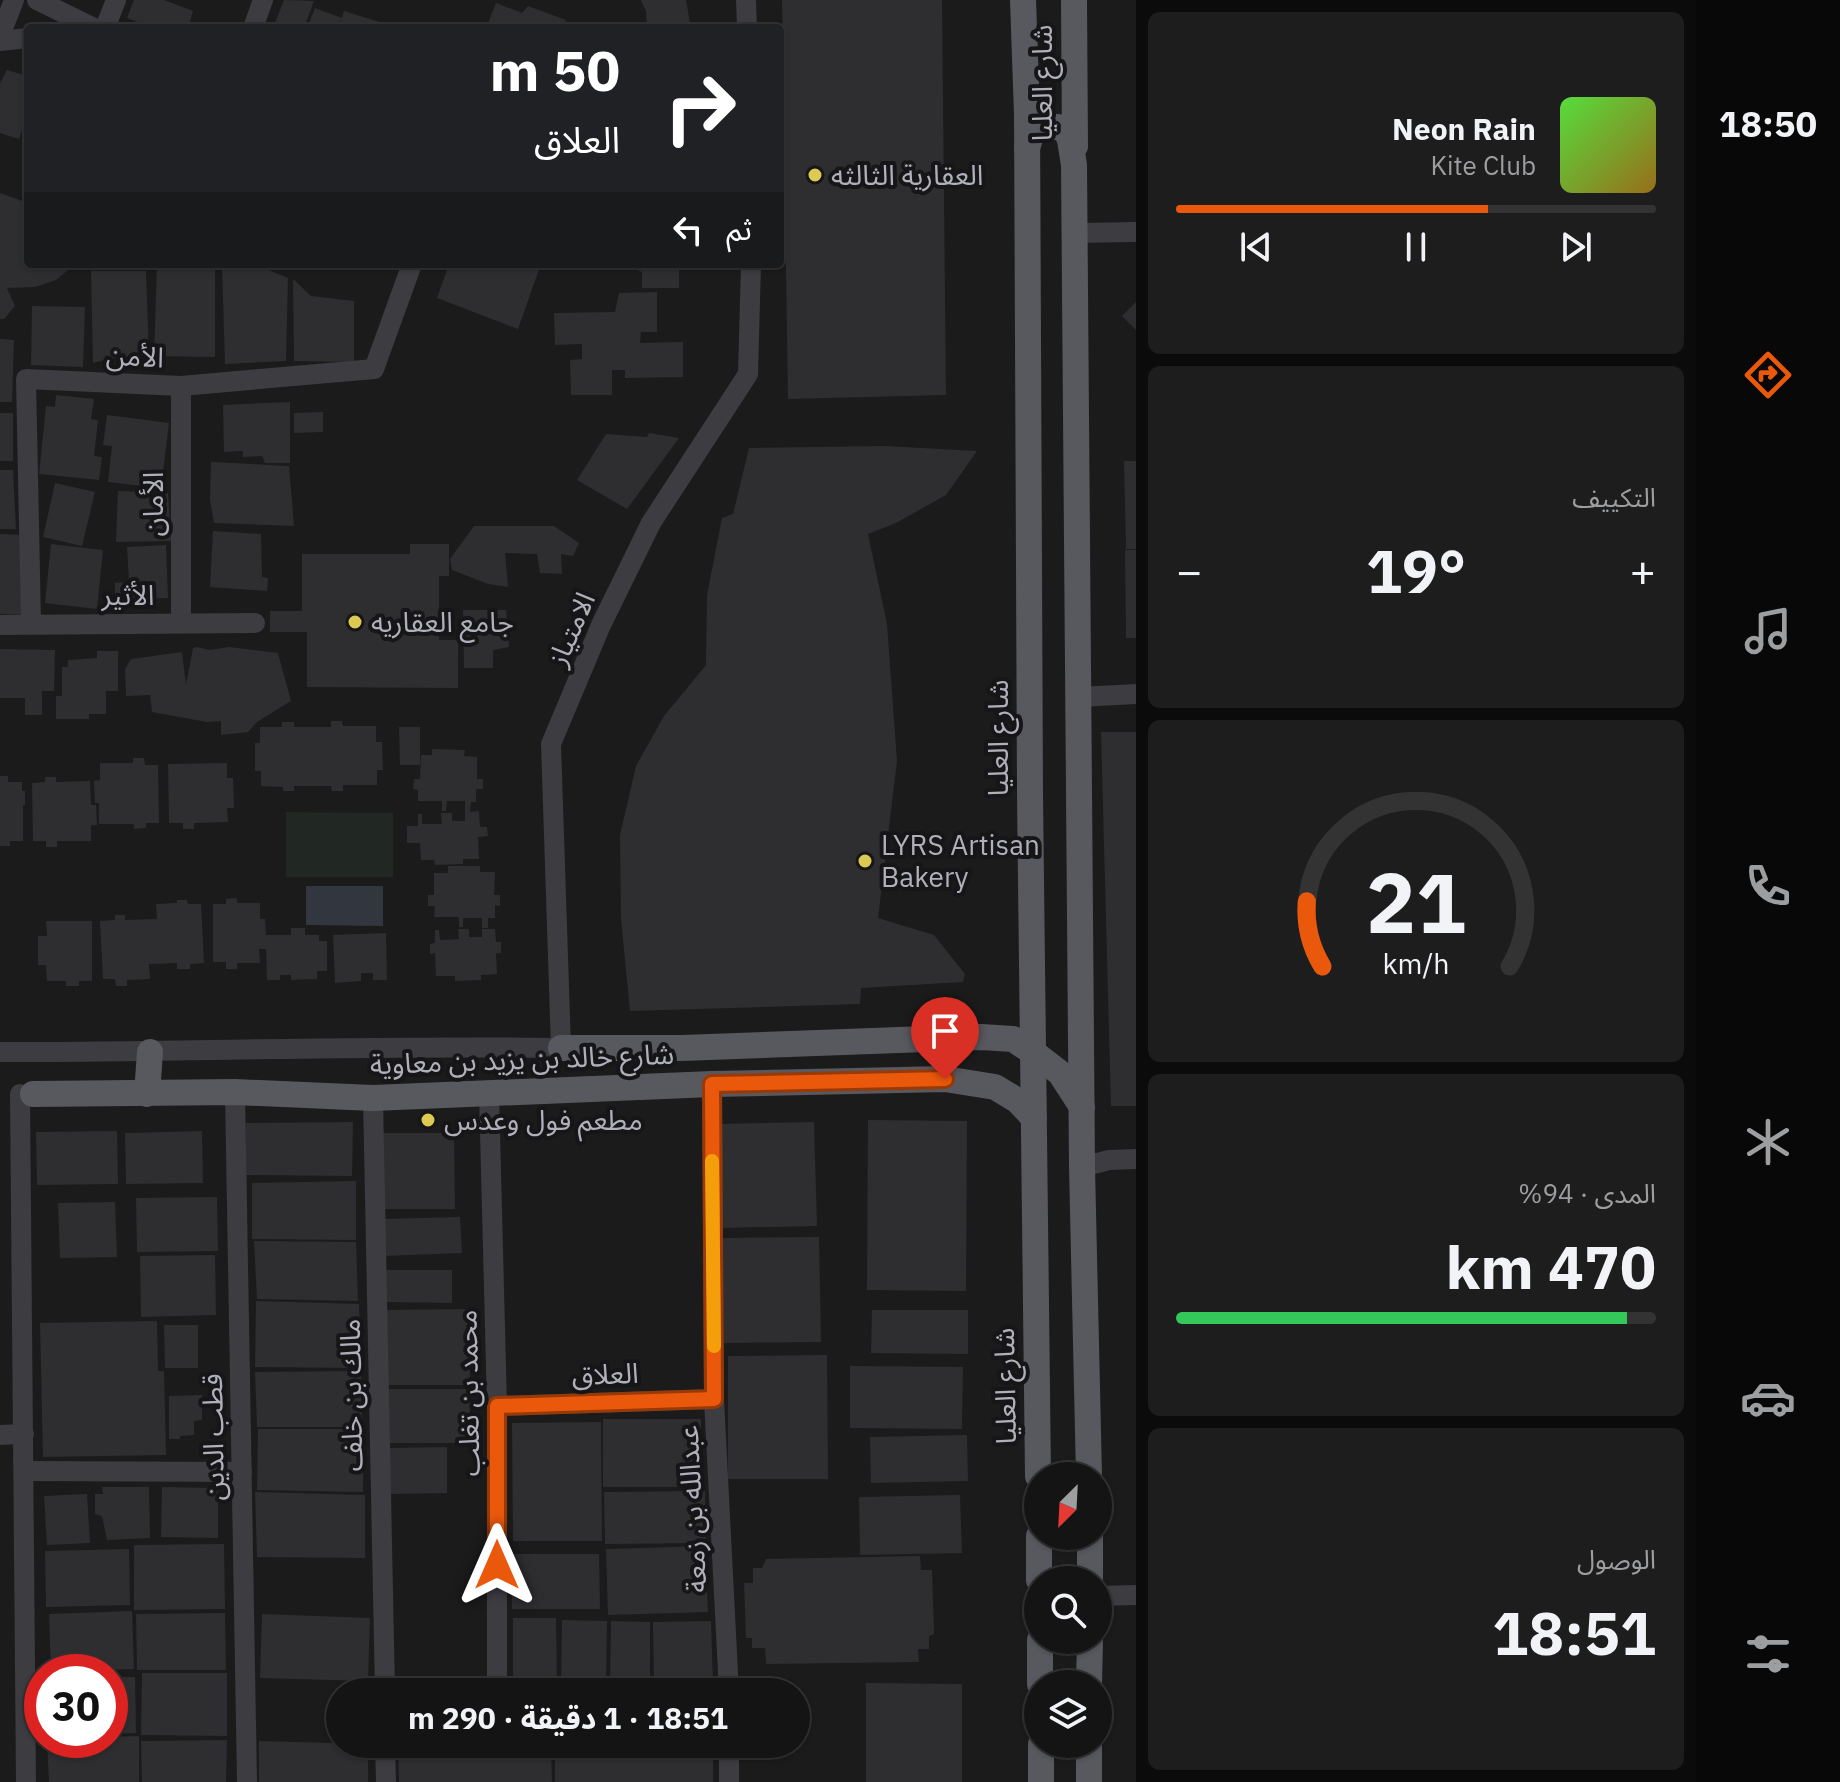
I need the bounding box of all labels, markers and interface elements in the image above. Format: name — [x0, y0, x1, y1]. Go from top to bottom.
street label: شارع العليا — [1023, 25, 1063, 141]
text: 50 m — [490, 34, 620, 106]
icon: right — [648, 56, 752, 160]
text: 18:50 — [1719, 100, 1817, 147]
text: Neon Rain — [1392, 109, 1536, 148]
text: العلاق — [534, 116, 620, 163]
text: Kite Club — [1431, 148, 1536, 182]
place label: العقارية الثالثه — [831, 156, 983, 193]
marker: العقارية الثالثه — [806, 166, 824, 184]
icon: left — [666, 208, 710, 252]
text: ثم — [726, 209, 752, 248]
icon: previous — [1234, 225, 1278, 269]
icon: pause — [1394, 225, 1438, 269]
icon: next — [1554, 225, 1598, 269]
street label: الأمن — [105, 336, 165, 375]
icon: directions — [1740, 347, 1796, 403]
street label: الأمان — [134, 472, 171, 537]
text: التكييف — [1572, 480, 1656, 514]
text: 19° — [1366, 531, 1466, 610]
text: − — [1176, 542, 1202, 599]
text: + — [1630, 542, 1656, 599]
street label: الأثير — [101, 576, 154, 613]
street label: الامتياز — [538, 586, 603, 672]
place label: جامع العقاريه — [371, 603, 514, 643]
icon: music — [1740, 603, 1796, 659]
marker: جامع العقاريه — [346, 613, 364, 631]
street label: شارع العليا — [979, 680, 1019, 796]
place label: LYRS Artisan Bakery — [881, 826, 1040, 895]
text: 21 — [1366, 848, 1466, 956]
marker: LYRS Artisan Bakery — [856, 852, 874, 870]
icon: phone — [1740, 858, 1796, 914]
text: km/h — [1382, 945, 1450, 982]
pin — [911, 997, 979, 1079]
icon: arrive — [923, 1009, 967, 1053]
street label: شارع خالد بن يزيد بن معاوية — [369, 1035, 675, 1085]
place label: مطعم فول وعدس — [444, 1101, 643, 1142]
marker: مطعم فول وعدس — [419, 1111, 437, 1129]
icon: climate — [1740, 1114, 1796, 1170]
text: المدى · 94% — [1518, 1176, 1656, 1210]
text: 470 km — [1446, 1227, 1656, 1306]
street label: محمد بن تغلب — [448, 1309, 487, 1477]
street label: مالك بن خلف — [331, 1318, 370, 1472]
street label: شارع العليا — [985, 1327, 1027, 1445]
street label: العلاق — [571, 1354, 639, 1393]
icon: car — [1740, 1370, 1796, 1426]
street label: قطب الدين — [193, 1373, 232, 1501]
street label: عبدالله بن زمعة — [669, 1424, 714, 1594]
north arrow — [1024, 1462, 1112, 1550]
map controls — [1024, 1462, 1112, 1758]
position arrow — [455, 1523, 539, 1607]
text: الوصول — [1577, 1542, 1656, 1576]
button: search — [1024, 1566, 1112, 1654]
text: 18:51 — [1492, 1593, 1656, 1672]
icon: filters — [1740, 1626, 1796, 1682]
speed limit sign: 30 — [24, 1654, 128, 1758]
button: layers — [1024, 1670, 1112, 1758]
text: 18:51 · 1 دقيقة · 290 m — [408, 1698, 728, 1737]

